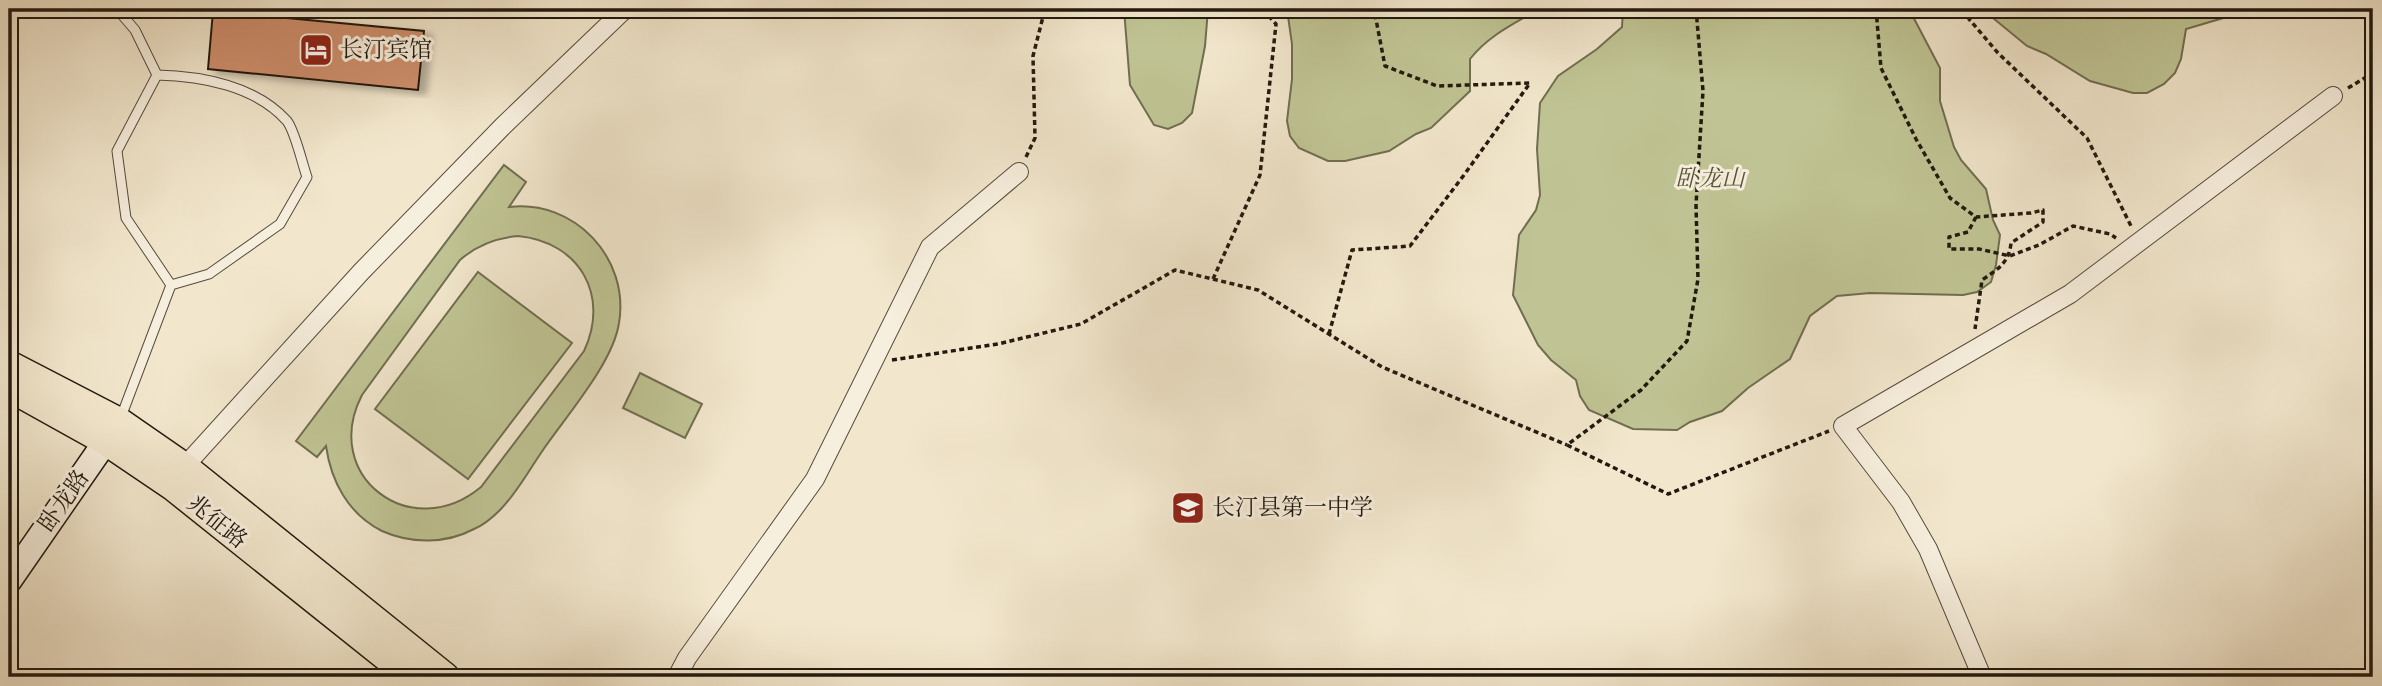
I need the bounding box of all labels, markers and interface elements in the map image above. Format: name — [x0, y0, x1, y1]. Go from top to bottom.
hotel icon: 长汀宾馆 — [297, 31, 335, 69]
place label: 长汀宾馆 — [340, 36, 432, 64]
park label: 卧龙山 — [1676, 165, 1747, 193]
street label: 卧龙路 — [33, 465, 95, 537]
street label: 兆征路 — [181, 489, 253, 555]
school or university icon: 长汀县第一中学 — [1169, 489, 1207, 527]
place label: 长汀县第一中学 — [1212, 494, 1373, 522]

